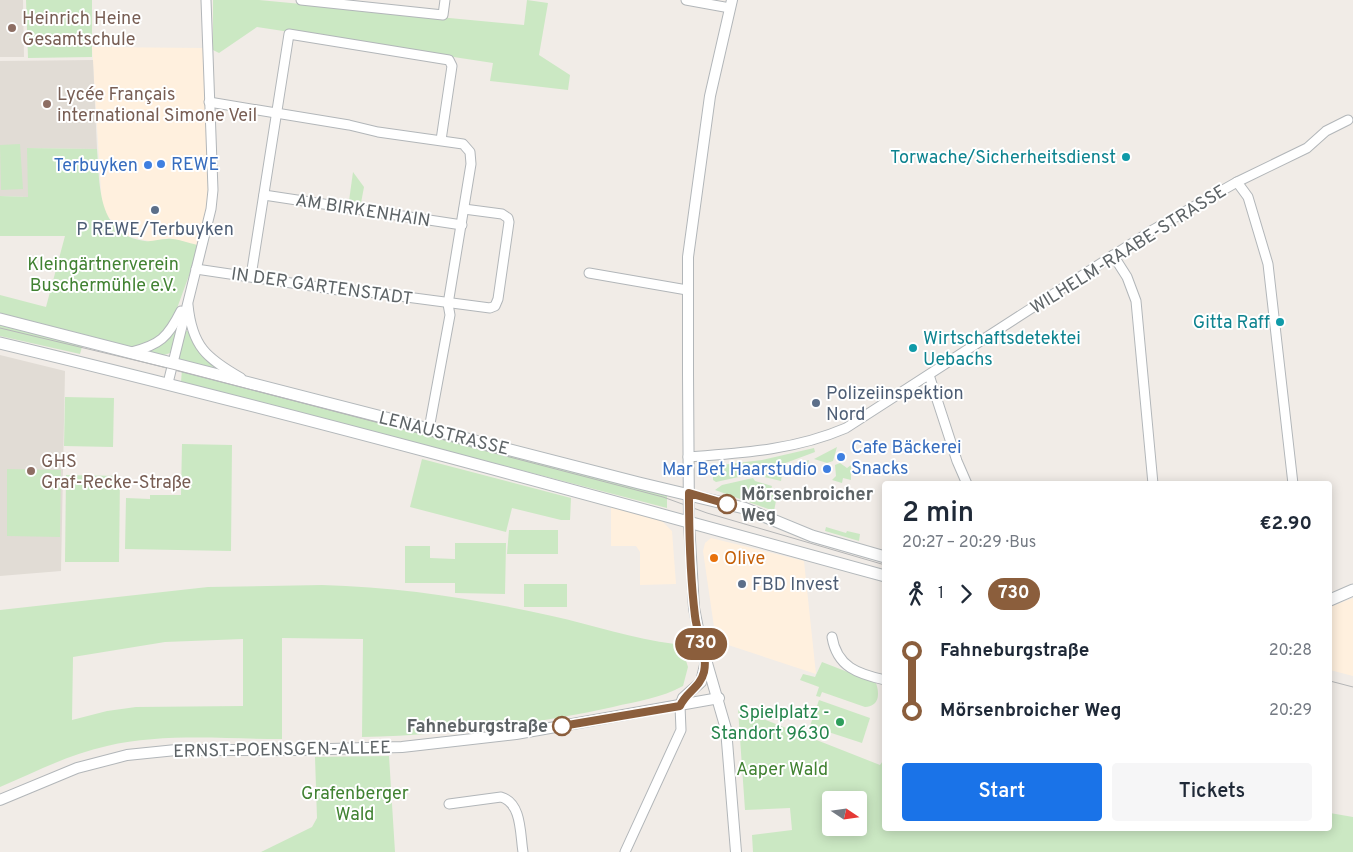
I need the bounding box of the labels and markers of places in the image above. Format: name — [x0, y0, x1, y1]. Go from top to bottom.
place label: Heinrich Heine Gesamtschule — [22, 8, 141, 52]
marker: Heinrich Heine Gesamtschule — [6, 22, 18, 34]
place label: Lycée Français international Simone Veil — [57, 84, 257, 128]
marker: Lycée Français international Simone Veil — [41, 98, 53, 110]
place label: Torwache/Sicherheitsdienst — [890, 147, 1116, 170]
marker: Torwache/Sicherheitsdienst — [1120, 151, 1132, 163]
place label: REWE — [171, 154, 219, 177]
place label: Terbuyken — [53, 155, 138, 178]
marker: REWE — [155, 158, 167, 170]
marker: Terbuyken — [142, 159, 154, 171]
marker: P REWE/Terbuyken — [149, 204, 161, 216]
place label: P REWE/Terbuyken — [76, 219, 234, 242]
place label: Gitta Raff — [1193, 312, 1270, 335]
marker: Gitta Raff — [1274, 316, 1286, 328]
place label: Wirtschaftsdetektei Uebachs — [923, 328, 1081, 372]
marker: Wirtschaftsdetektei Uebachs — [907, 342, 919, 354]
place label: Polizeiinspektion Nord — [826, 383, 964, 427]
marker: Polizeiinspektion Nord — [810, 397, 822, 409]
place label: Cafe Bäckerei Snacks — [851, 437, 962, 481]
place label: GHS Graf-Recke-Straße — [41, 451, 191, 495]
marker: Cafe Bäckerei Snacks — [835, 451, 847, 463]
place label: Mar Bet Haarstudio — [662, 459, 817, 482]
marker: Mar Bet Haarstudio — [821, 463, 833, 475]
marker: GHS Graf-Recke-Straße — [25, 465, 37, 477]
place label: Mörsenbroicher Weg — [741, 484, 874, 528]
marker: Mörsenbroicher Weg — [717, 494, 737, 514]
place label: Olive — [724, 548, 765, 571]
marker: Olive — [708, 552, 720, 564]
place label: FBD Invest — [752, 574, 839, 597]
marker: FBD Invest — [736, 578, 748, 590]
place label: Spielplatz - Standort 9630 — [711, 702, 830, 746]
place label: Fahneburgstraße — [407, 716, 548, 739]
marker: Fahneburgstraße — [552, 716, 572, 736]
marker: Spielplatz - Standort 9630 — [834, 716, 846, 728]

